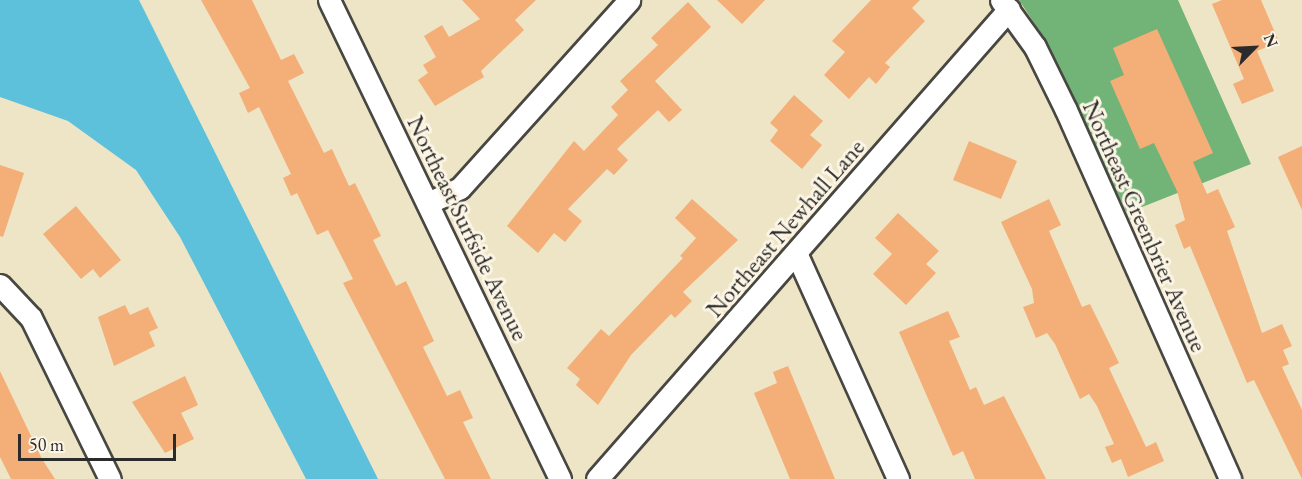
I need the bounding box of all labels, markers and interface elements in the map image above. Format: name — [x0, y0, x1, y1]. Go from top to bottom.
north arrow — [1224, 18, 1284, 78]
text: N — [1259, 30, 1283, 51]
street label: Northeast Greenbrier Avenue — [1077, 96, 1213, 356]
street label: Northeast Surfside Avenue — [401, 111, 535, 345]
street label: Northeast Newhall Lane — [700, 133, 870, 323]
scale bar — [21, 422, 178, 460]
text: 50 m — [29, 433, 64, 456]

